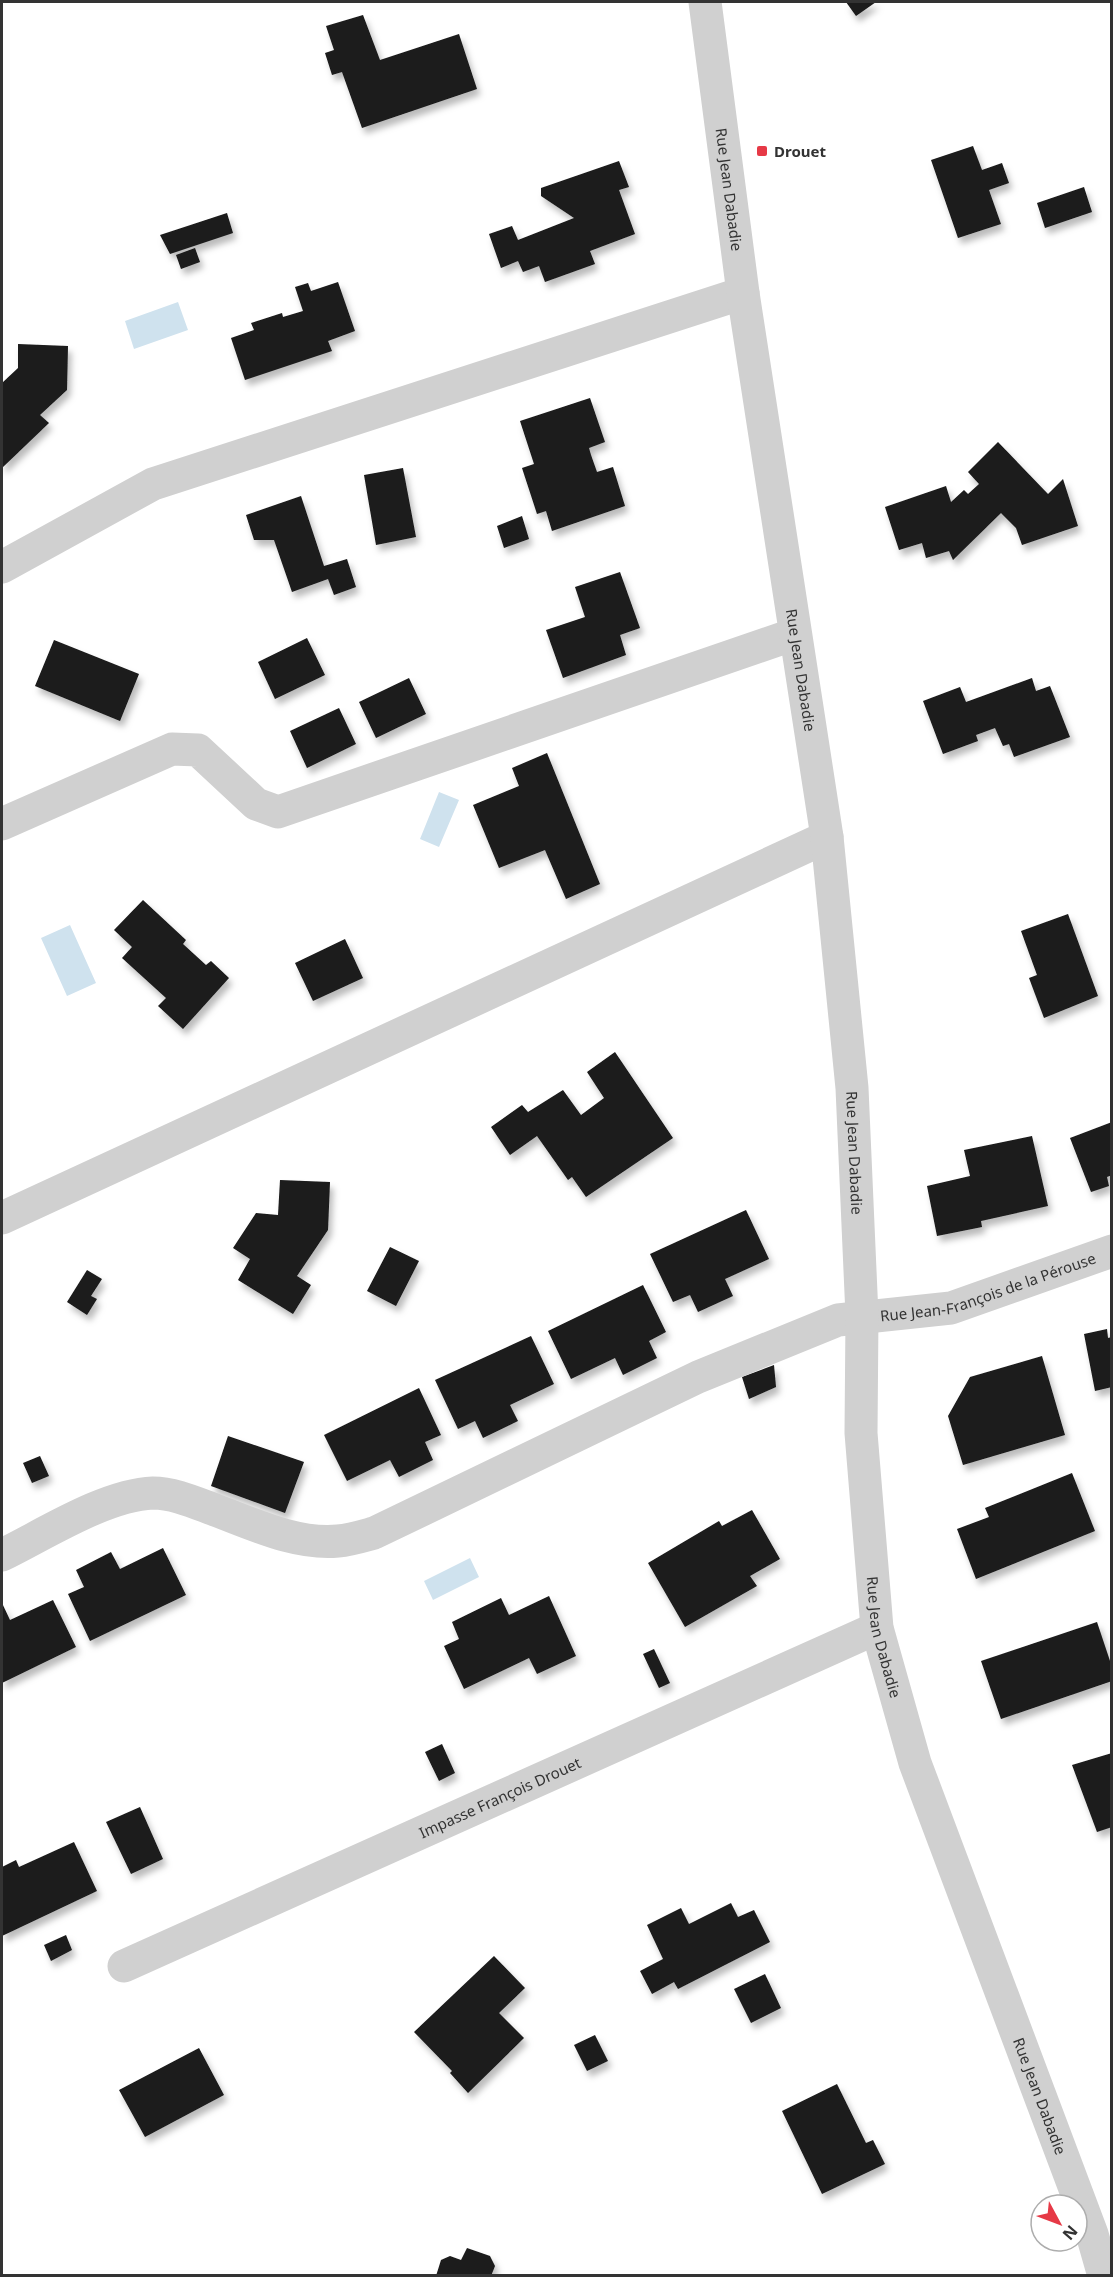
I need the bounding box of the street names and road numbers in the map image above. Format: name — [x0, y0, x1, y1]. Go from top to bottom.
street label: Rue Jean Dabadie — [712, 127, 747, 252]
street label: Rue Jean Dabadie — [782, 607, 821, 733]
street label: Rue Jean Dabadie — [842, 1091, 868, 1215]
street label: Rue Jean-François de la Pérouse — [879, 1248, 1098, 1325]
street label: Rue Jean Dabadie — [863, 1575, 906, 1700]
street label: Impasse François Drouet — [416, 1752, 584, 1842]
street label: Rue Jean Dabadie — [1009, 2035, 1071, 2157]

